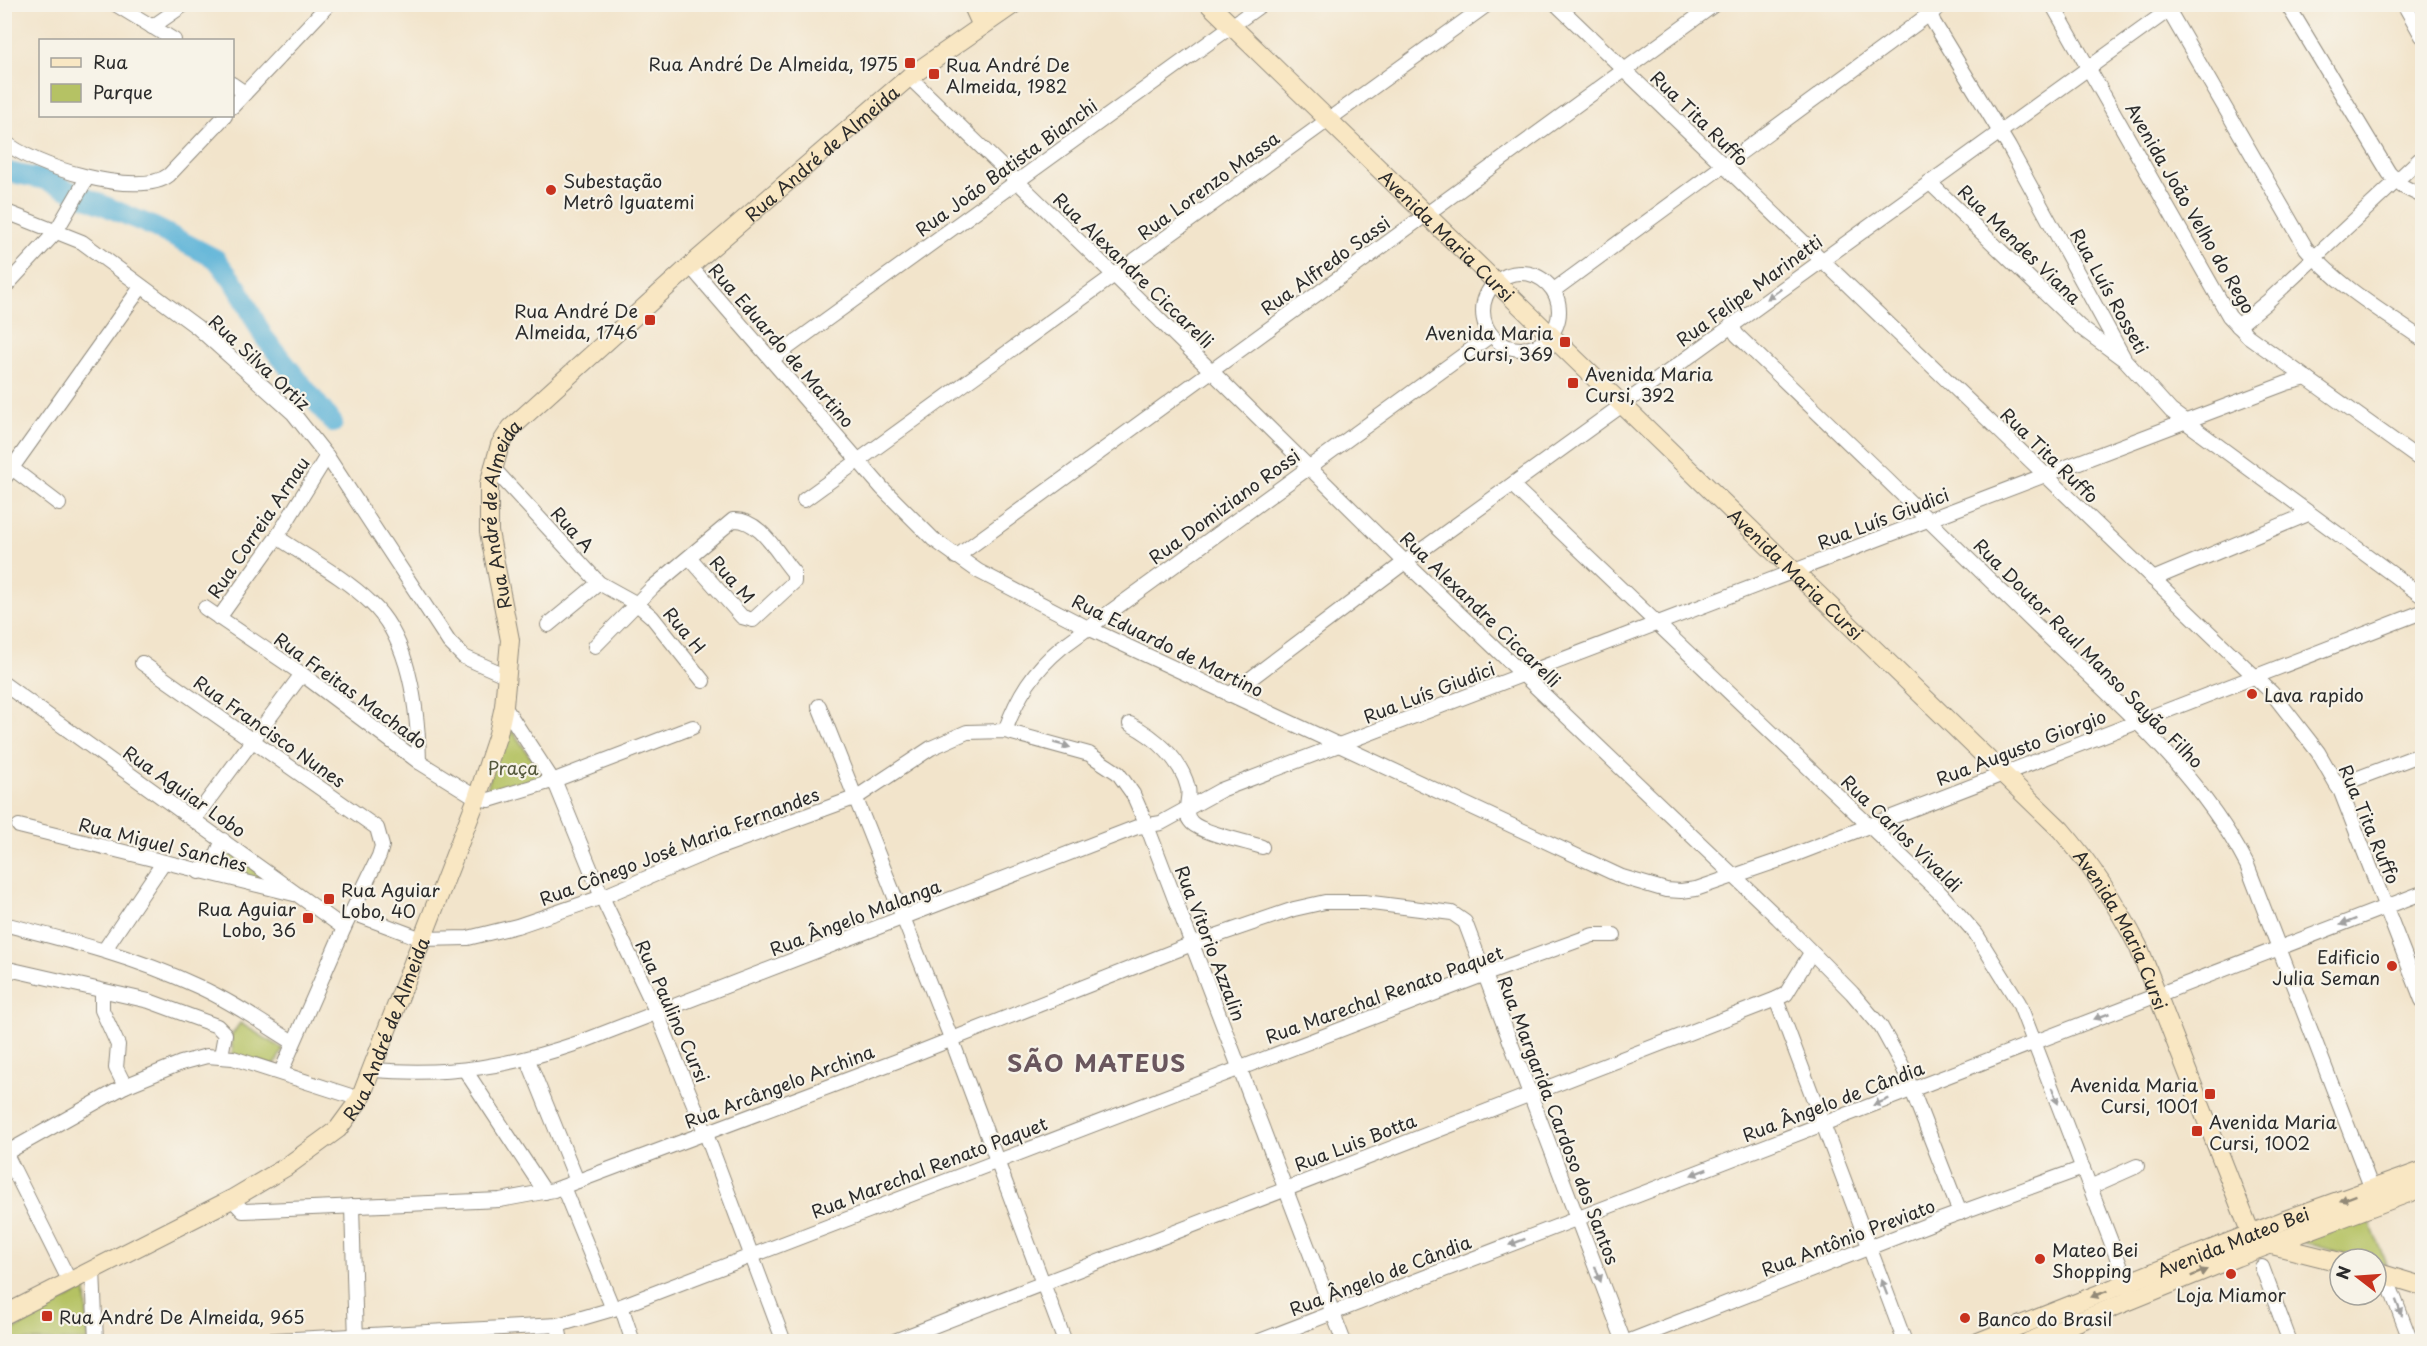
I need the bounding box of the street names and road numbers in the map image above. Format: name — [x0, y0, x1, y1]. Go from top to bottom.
street label: Rua Tita Ruffo — [1645, 64, 1755, 172]
street label: Rua André de Almeida — [738, 78, 905, 227]
street label: Rua João Batista Bianchi — [910, 92, 1102, 242]
street label: Avenida João Velho do Rego — [2119, 98, 2263, 318]
street label: Rua Lorenzo Massa — [1131, 124, 1285, 246]
street label: Avenida Maria Cursi — [1374, 163, 1521, 307]
street label: Rua Mendes Viana — [1952, 178, 2088, 311]
street label: Rua Alexandre Ciccarelli — [1048, 186, 1220, 354]
street label: Rua Alfredo Sassi — [1255, 209, 1395, 321]
street label: Rua Luís Rosseti — [2064, 223, 2156, 359]
street label: Rua Felipe Marinetti — [1670, 228, 1828, 352]
street label: Rua Eduardo de Martino — [703, 257, 861, 433]
street label: Rua Silva Ortiz — [203, 308, 317, 417]
street label: Rua Tita Ruffo — [1995, 401, 2105, 509]
street label: Rua André de Almeida — [475, 412, 527, 612]
street label: Rua Domiziano Rossi — [1143, 442, 1305, 570]
street label: Rua Correia Arnau — [200, 451, 316, 603]
street label: Rua Luís Giudici — [1813, 480, 1953, 556]
street label: Rua A — [545, 500, 601, 558]
street label: Avenida Maria Cursi — [1723, 501, 1870, 645]
street label: Rua Alexandre Ciccarelli — [1395, 525, 1567, 693]
street label: Rua Doutor Raul Manso Sayão Filho — [1968, 532, 2210, 774]
street label: Rua M — [704, 549, 762, 609]
street label: Rua Eduardo de Martino — [1068, 587, 1268, 703]
street label: Rua H — [657, 601, 713, 659]
street label: Rua Freitas Machado — [269, 625, 433, 755]
street label: Rua Luís Giudici — [1359, 654, 1499, 730]
street label: Rua Francisco Nunes — [189, 668, 351, 794]
street label: Rua Augusto Giorgio — [1932, 702, 2110, 792]
street label: Rua Aguiar Lobo — [118, 738, 252, 844]
street label: Rua Tita Ruffo — [2333, 760, 2407, 888]
street label: Rua Carlos Vivaldi — [1836, 768, 1968, 898]
street label: Rua Cônego José Maria Fernandes — [535, 780, 823, 912]
street label: Rua Miguel Sanches — [76, 810, 250, 878]
street label: Avenida Maria Cursi — [2068, 843, 2175, 1014]
street label: Rua Vitorio Azzalin — [1169, 861, 1253, 1025]
street label: Rua Ângelo Malanga — [766, 872, 945, 962]
street label: Rua André de Almeida — [335, 932, 435, 1126]
street label: Rua Paulino Cursi — [629, 935, 717, 1087]
street label: Rua Marechal Renato Paquet — [1261, 938, 1507, 1050]
street label: Rua Margarida Cardoso dos Santos — [1491, 972, 1627, 1268]
street label: Rua Arcângelo Archina — [680, 1037, 878, 1135]
street label: Rua Ângelo de Cândia — [1738, 1054, 1928, 1148]
street label: Rua Luis Botta — [1290, 1106, 1421, 1178]
street label: Rua Marechal Renato Paquet — [807, 1109, 1051, 1225]
street label: Rua Antônio Previato — [1757, 1191, 1939, 1283]
street label: Avenida Mateo Bei — [2153, 1199, 2313, 1283]
street label: Rua Ângelo de Cândia — [1285, 1228, 1475, 1322]

